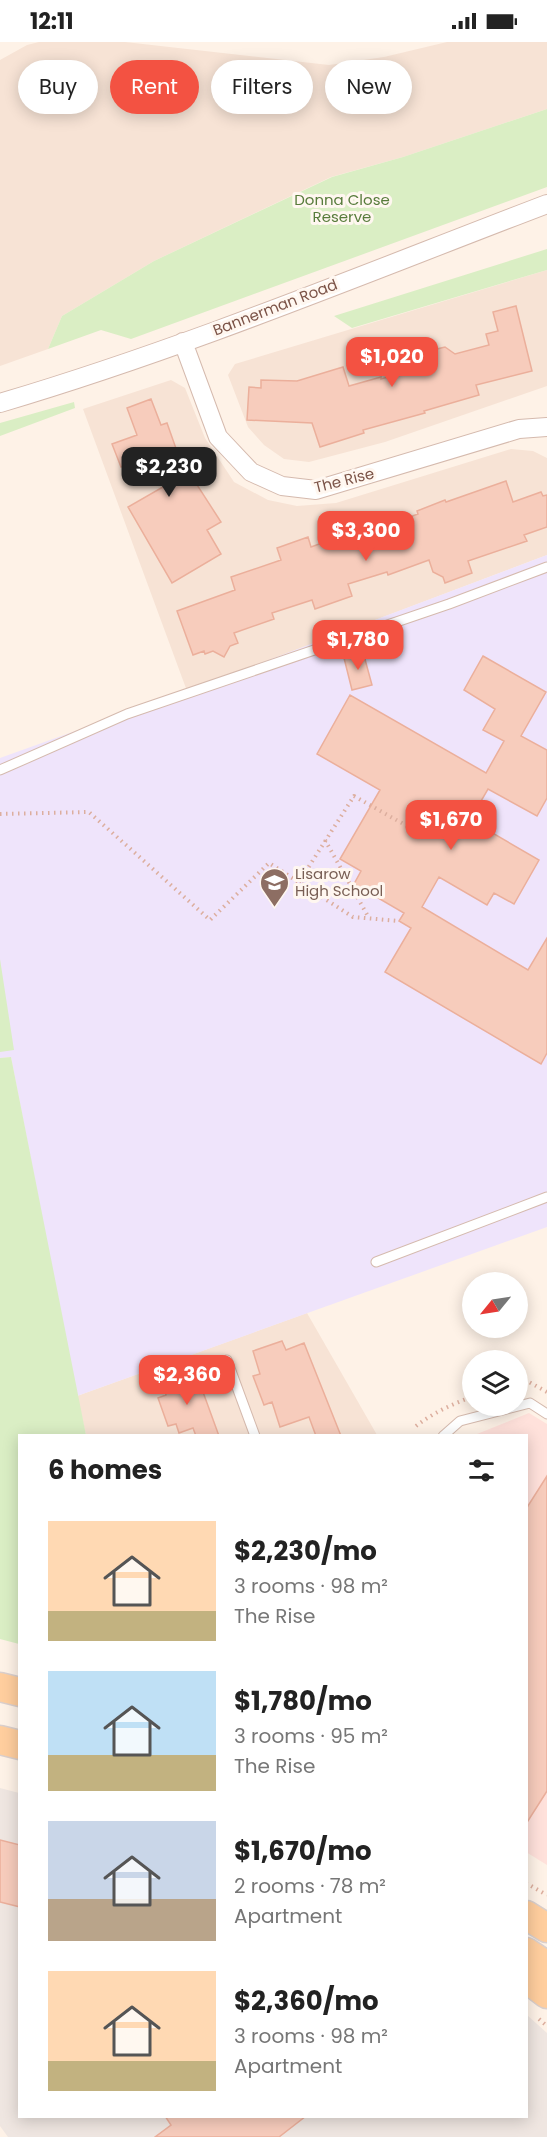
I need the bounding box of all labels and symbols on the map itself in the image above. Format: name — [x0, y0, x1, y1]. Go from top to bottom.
park label: Donna Close Reserve — [294, 189, 390, 227]
street label: Bannerman Road — [210, 274, 340, 340]
pin: $1,020 — [343, 337, 441, 388]
pin: $2,230 — [120, 447, 218, 498]
street label: The Rise — [312, 462, 376, 498]
pin: $3,300 — [317, 511, 415, 562]
pin: $1,780 — [309, 620, 407, 671]
pin: $1,670 — [402, 800, 500, 851]
place label: Lisarow High School — [295, 863, 383, 901]
school or university icon: Lisarow High School — [258, 866, 290, 908]
north arrow — [462, 1272, 528, 1338]
pin: $2,360 — [138, 1355, 236, 1406]

